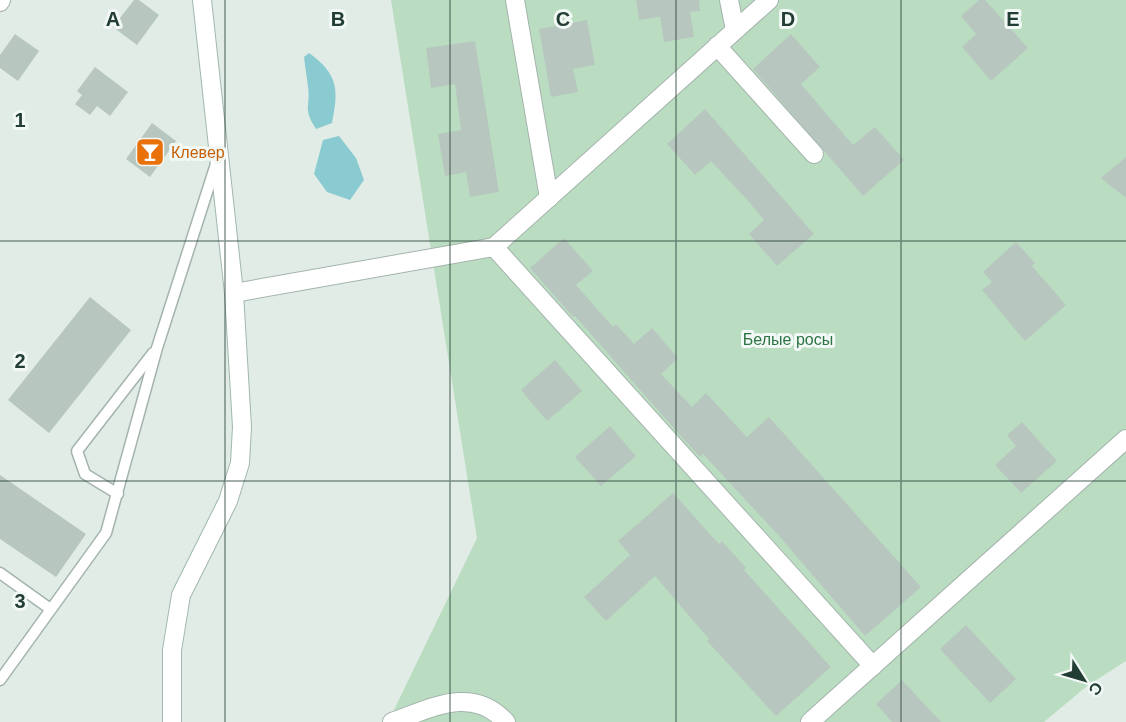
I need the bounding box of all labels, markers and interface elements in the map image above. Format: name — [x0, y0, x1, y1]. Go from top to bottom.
text: A — [106, 8, 120, 30]
text: B — [331, 8, 345, 30]
text: C — [556, 8, 570, 30]
text: D — [781, 8, 795, 30]
text: E — [1006, 8, 1020, 30]
text: 1 — [14, 109, 26, 131]
bar icon: Клевер — [134, 136, 166, 168]
place label: Клевер — [171, 144, 225, 161]
park label: Белые росы — [743, 331, 833, 348]
text: 2 — [14, 350, 26, 372]
text: 3 — [14, 590, 26, 612]
north arrow — [1054, 650, 1114, 710]
text: С — [1085, 679, 1106, 699]

